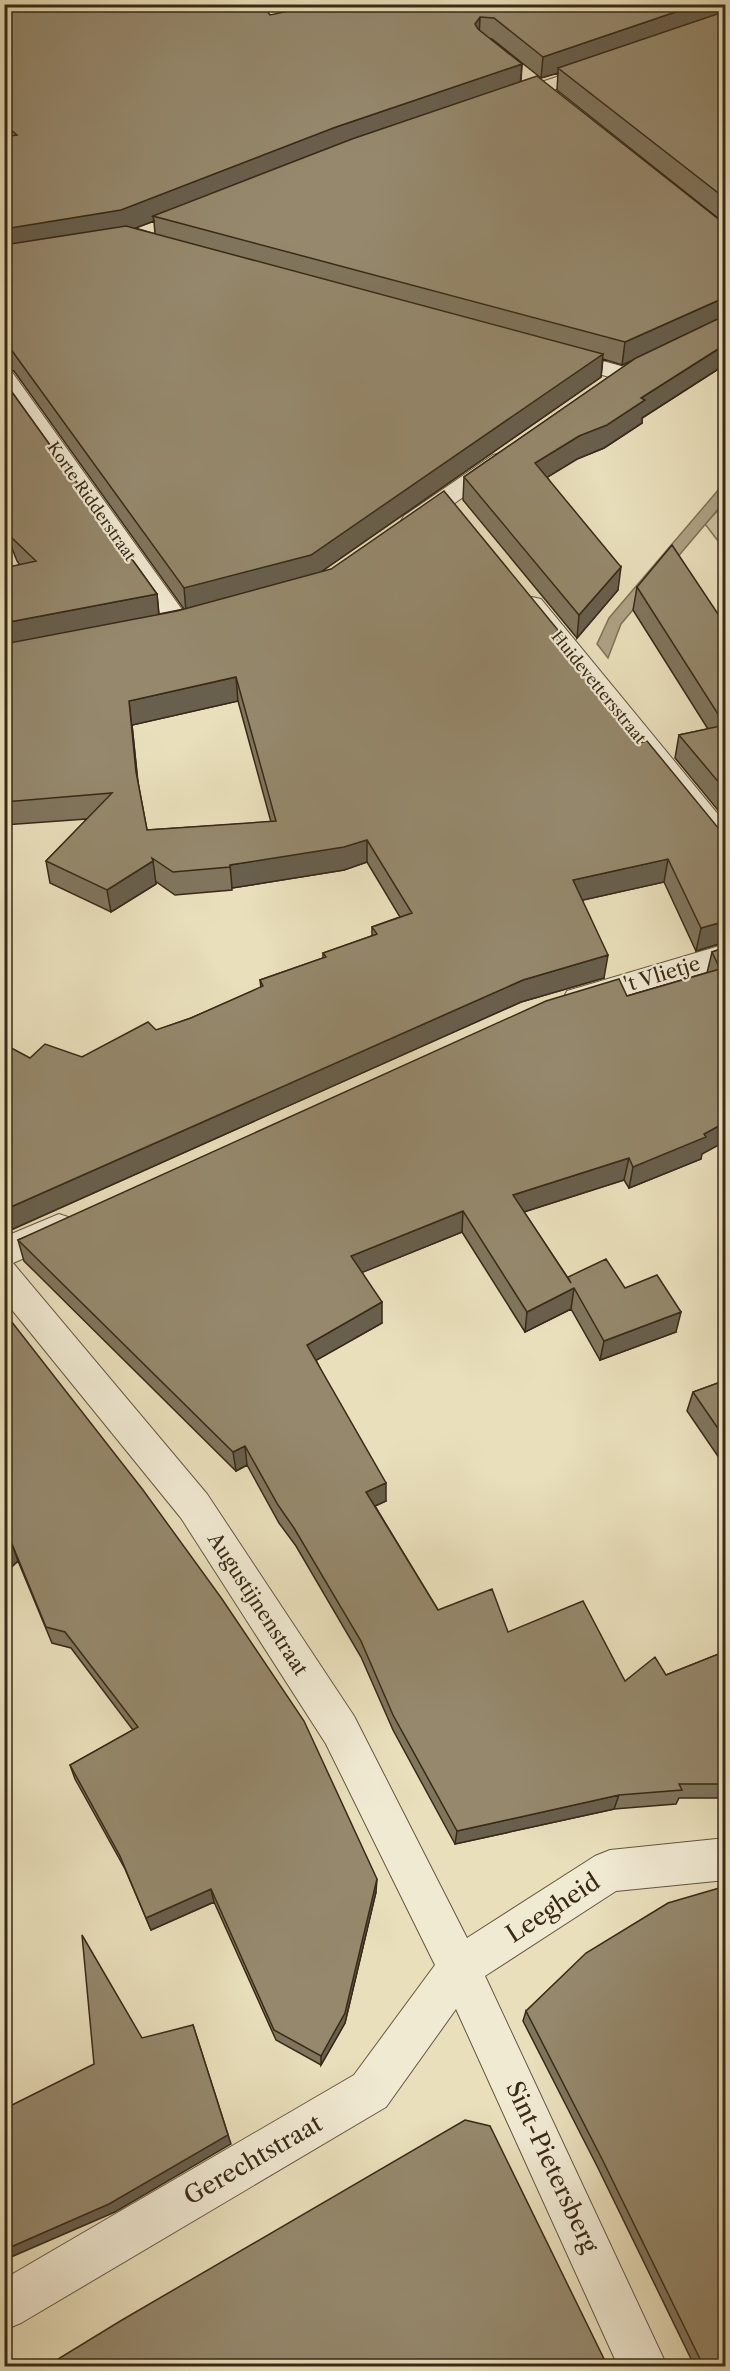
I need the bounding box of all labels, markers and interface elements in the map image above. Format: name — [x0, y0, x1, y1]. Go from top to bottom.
street label: Korte Ridderstraat — [43, 438, 141, 565]
street label: Huidevettersstraat — [547, 627, 651, 748]
street label: 't Vlietje — [621, 951, 703, 997]
street label: Augustijnenstraat — [202, 1527, 313, 1680]
street label: Leegheid — [501, 1866, 605, 1949]
street label: Sint-Pietersberg — [500, 2077, 605, 2257]
street label: Gerechtstraat — [179, 2108, 327, 2211]

